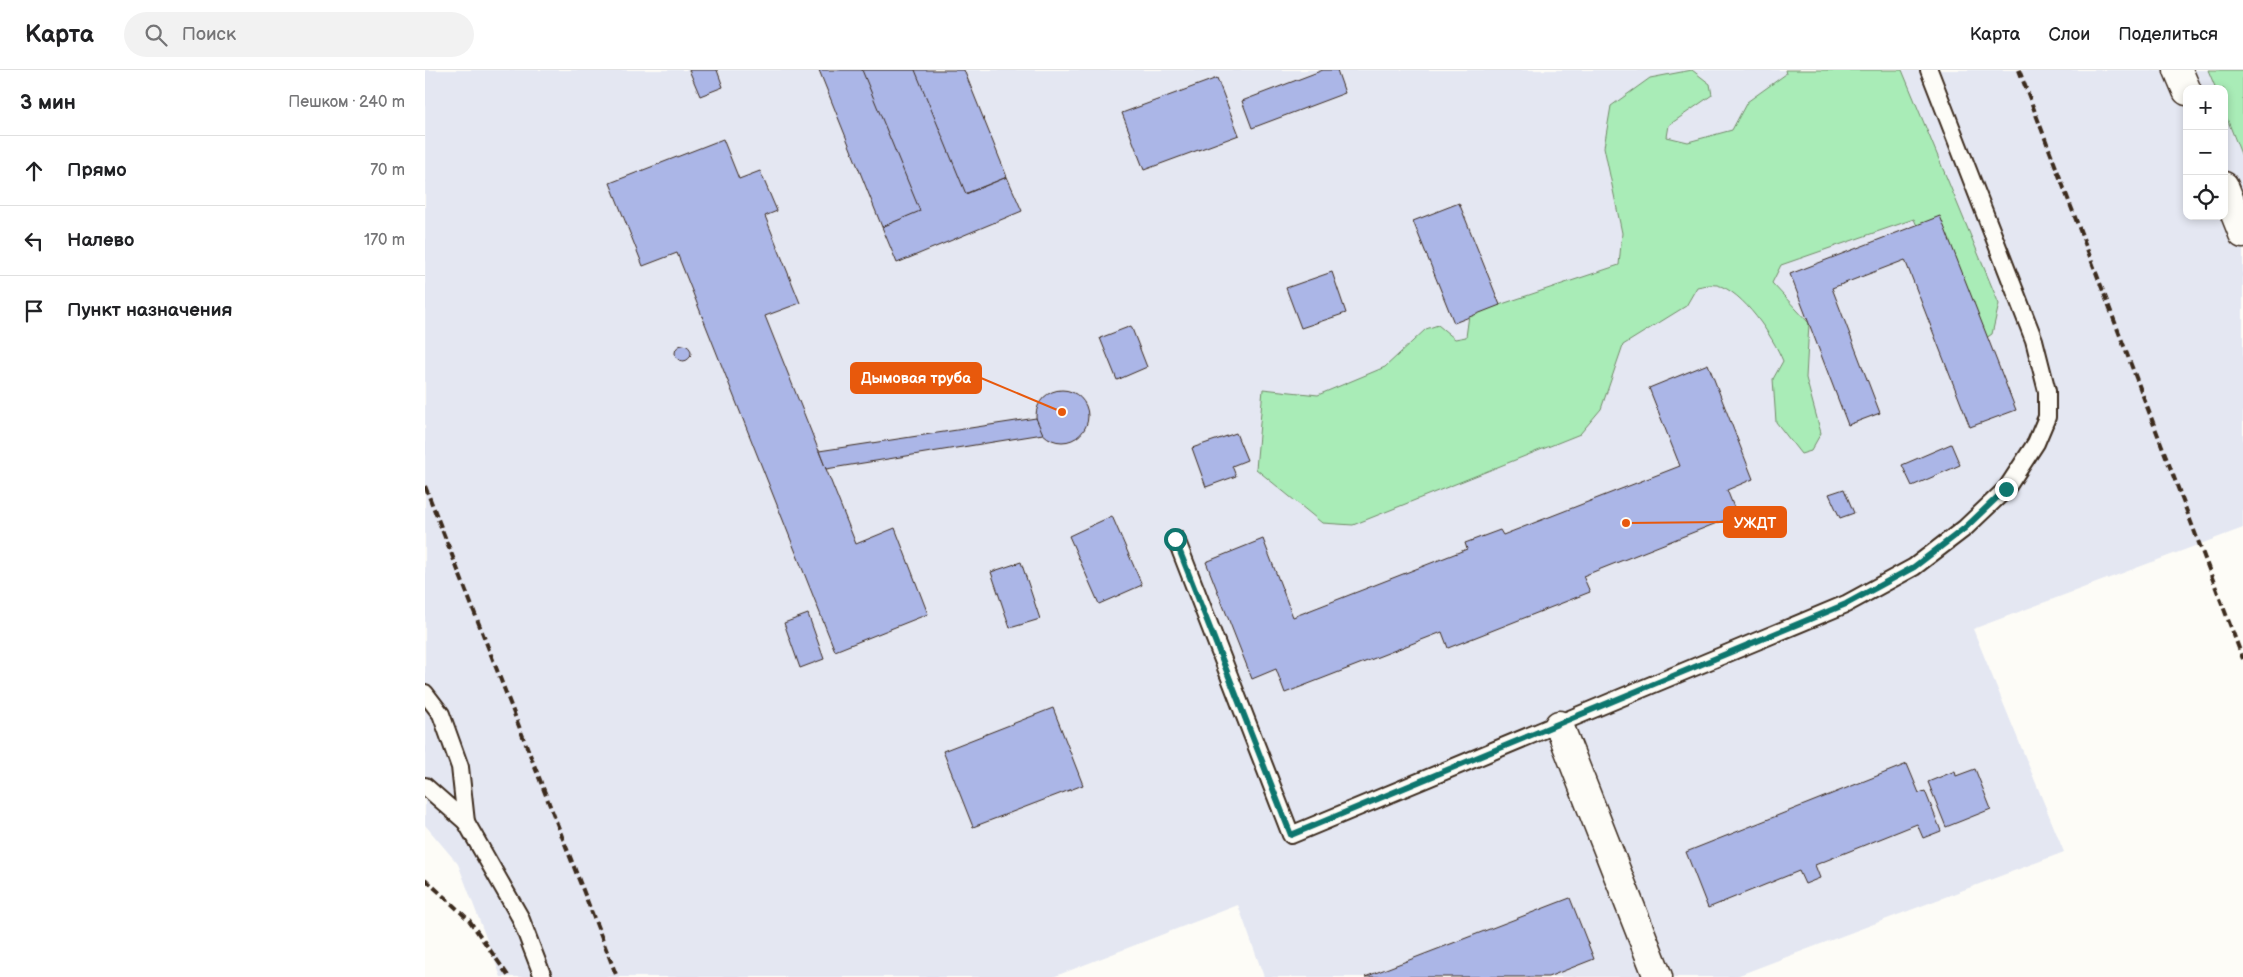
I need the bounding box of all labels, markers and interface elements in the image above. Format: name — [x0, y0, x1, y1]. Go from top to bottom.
search box — [124, 12, 474, 57]
text: Карта — [25, 20, 94, 49]
icon: search — [142, 21, 170, 49]
text: Поиск — [182, 23, 236, 46]
text: Карта — [1970, 24, 2020, 45]
text: Слои — [2048, 24, 2090, 45]
text: Поделиться — [2118, 24, 2218, 45]
map controls — [2183, 85, 2228, 220]
button: + — [2183, 85, 2228, 130]
text: 3 мин — [20, 90, 76, 115]
text: Пешком · 240 m — [288, 93, 405, 112]
button: − — [2183, 130, 2228, 175]
icon: ahead — [20, 157, 48, 185]
text: Прямо — [67, 159, 127, 182]
text: 70 m — [370, 161, 405, 180]
button: locate — [2183, 175, 2228, 220]
icon: left — [20, 227, 48, 255]
text: Налево — [67, 229, 134, 252]
text: 170 m — [364, 231, 405, 250]
icon: arrive — [20, 297, 48, 325]
text: Пункт назначения — [67, 299, 232, 322]
callout: Дымовая труба — [851, 363, 981, 393]
text: Дымовая труба — [861, 369, 971, 388]
route end — [1995, 478, 2018, 501]
callout: УЖДТ — [1724, 507, 1786, 537]
text: УЖДТ — [1734, 514, 1776, 533]
route start — [1164, 528, 1187, 551]

